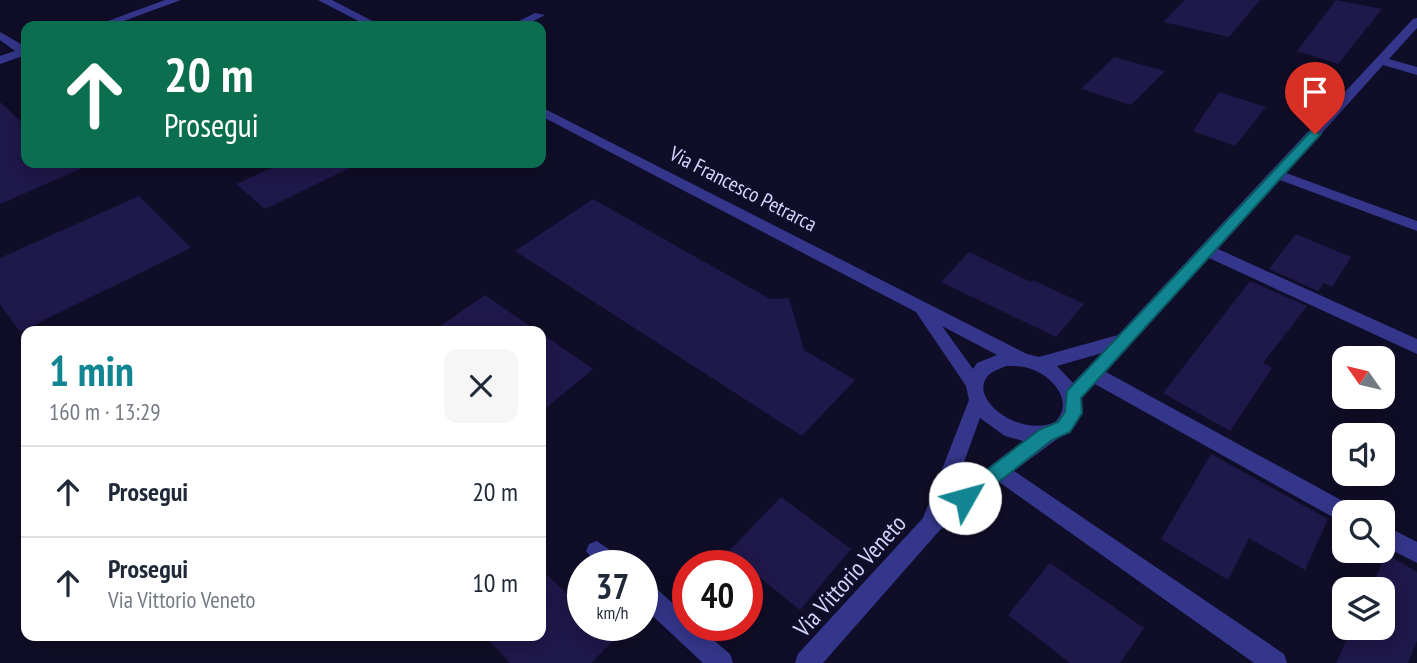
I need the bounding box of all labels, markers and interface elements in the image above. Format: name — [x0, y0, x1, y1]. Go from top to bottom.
text: 20 m — [164, 42, 253, 106]
icon: ahead — [49, 49, 140, 140]
pin — [1285, 62, 1345, 134]
icon: arrive — [1296, 73, 1334, 111]
text: Prosegui — [164, 104, 259, 146]
street label: Via Francesco Petrarca — [664, 139, 821, 237]
text: 1 min — [49, 343, 134, 398]
north arrow — [1332, 346, 1395, 410]
map controls — [1332, 346, 1395, 640]
button: close — [444, 349, 518, 423]
text: 160 m · 13:29 — [49, 397, 161, 426]
button: sound — [1332, 423, 1395, 486]
position arrow — [928, 461, 1002, 535]
icon: ahead — [49, 473, 87, 511]
text: Prosegui — [108, 475, 188, 508]
text: 20 m — [472, 475, 518, 508]
button: search — [1332, 500, 1395, 563]
street label: Via Vittorio Veneto — [786, 508, 913, 644]
speed limit sign: 40 — [672, 550, 763, 641]
text: Prosegui — [108, 552, 188, 585]
text: 37 — [596, 563, 629, 609]
icon: ahead — [49, 564, 87, 602]
text: 10 m — [472, 566, 518, 599]
button: layers — [1332, 577, 1395, 640]
text: Via Vittorio Veneto — [108, 585, 255, 614]
text: km/h — [597, 601, 628, 624]

